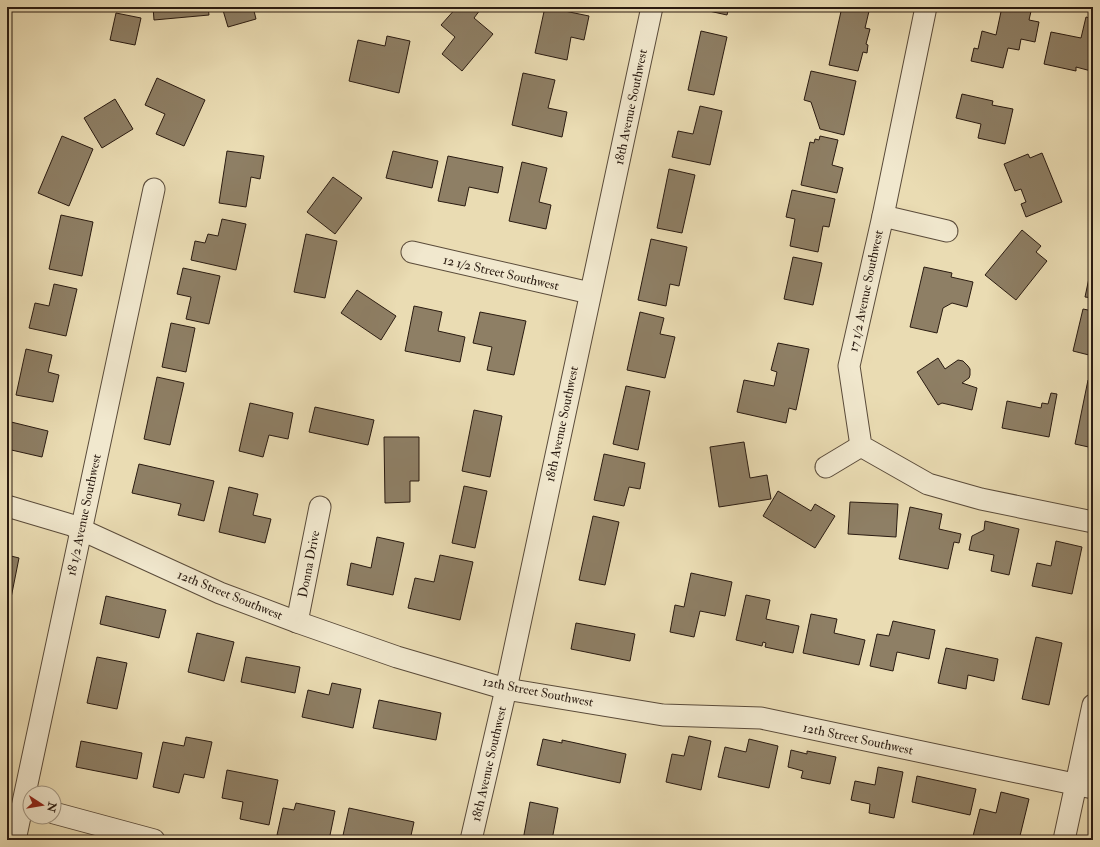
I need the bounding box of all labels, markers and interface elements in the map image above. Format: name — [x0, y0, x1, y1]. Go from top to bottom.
street label: 18th Avenue Southwest — [611, 48, 651, 166]
street label: 17 1/2 Avenue Southwest — [845, 229, 887, 353]
street label: 12 1/2 Street Southwest — [441, 252, 561, 294]
street label: 18th Avenue Southwest — [542, 365, 582, 483]
street label: 18 1/2 Avenue Southwest — [63, 453, 105, 577]
street label: Donna Drive — [295, 529, 323, 599]
street label: 12th Street Southwest — [175, 567, 285, 623]
street label: 12th Street Southwest — [481, 673, 595, 711]
street label: 18th Avenue Southwest — [468, 705, 510, 823]
street label: 12th Street Southwest — [801, 720, 915, 758]
north arrow — [22, 785, 62, 825]
text: N — [44, 800, 59, 814]

